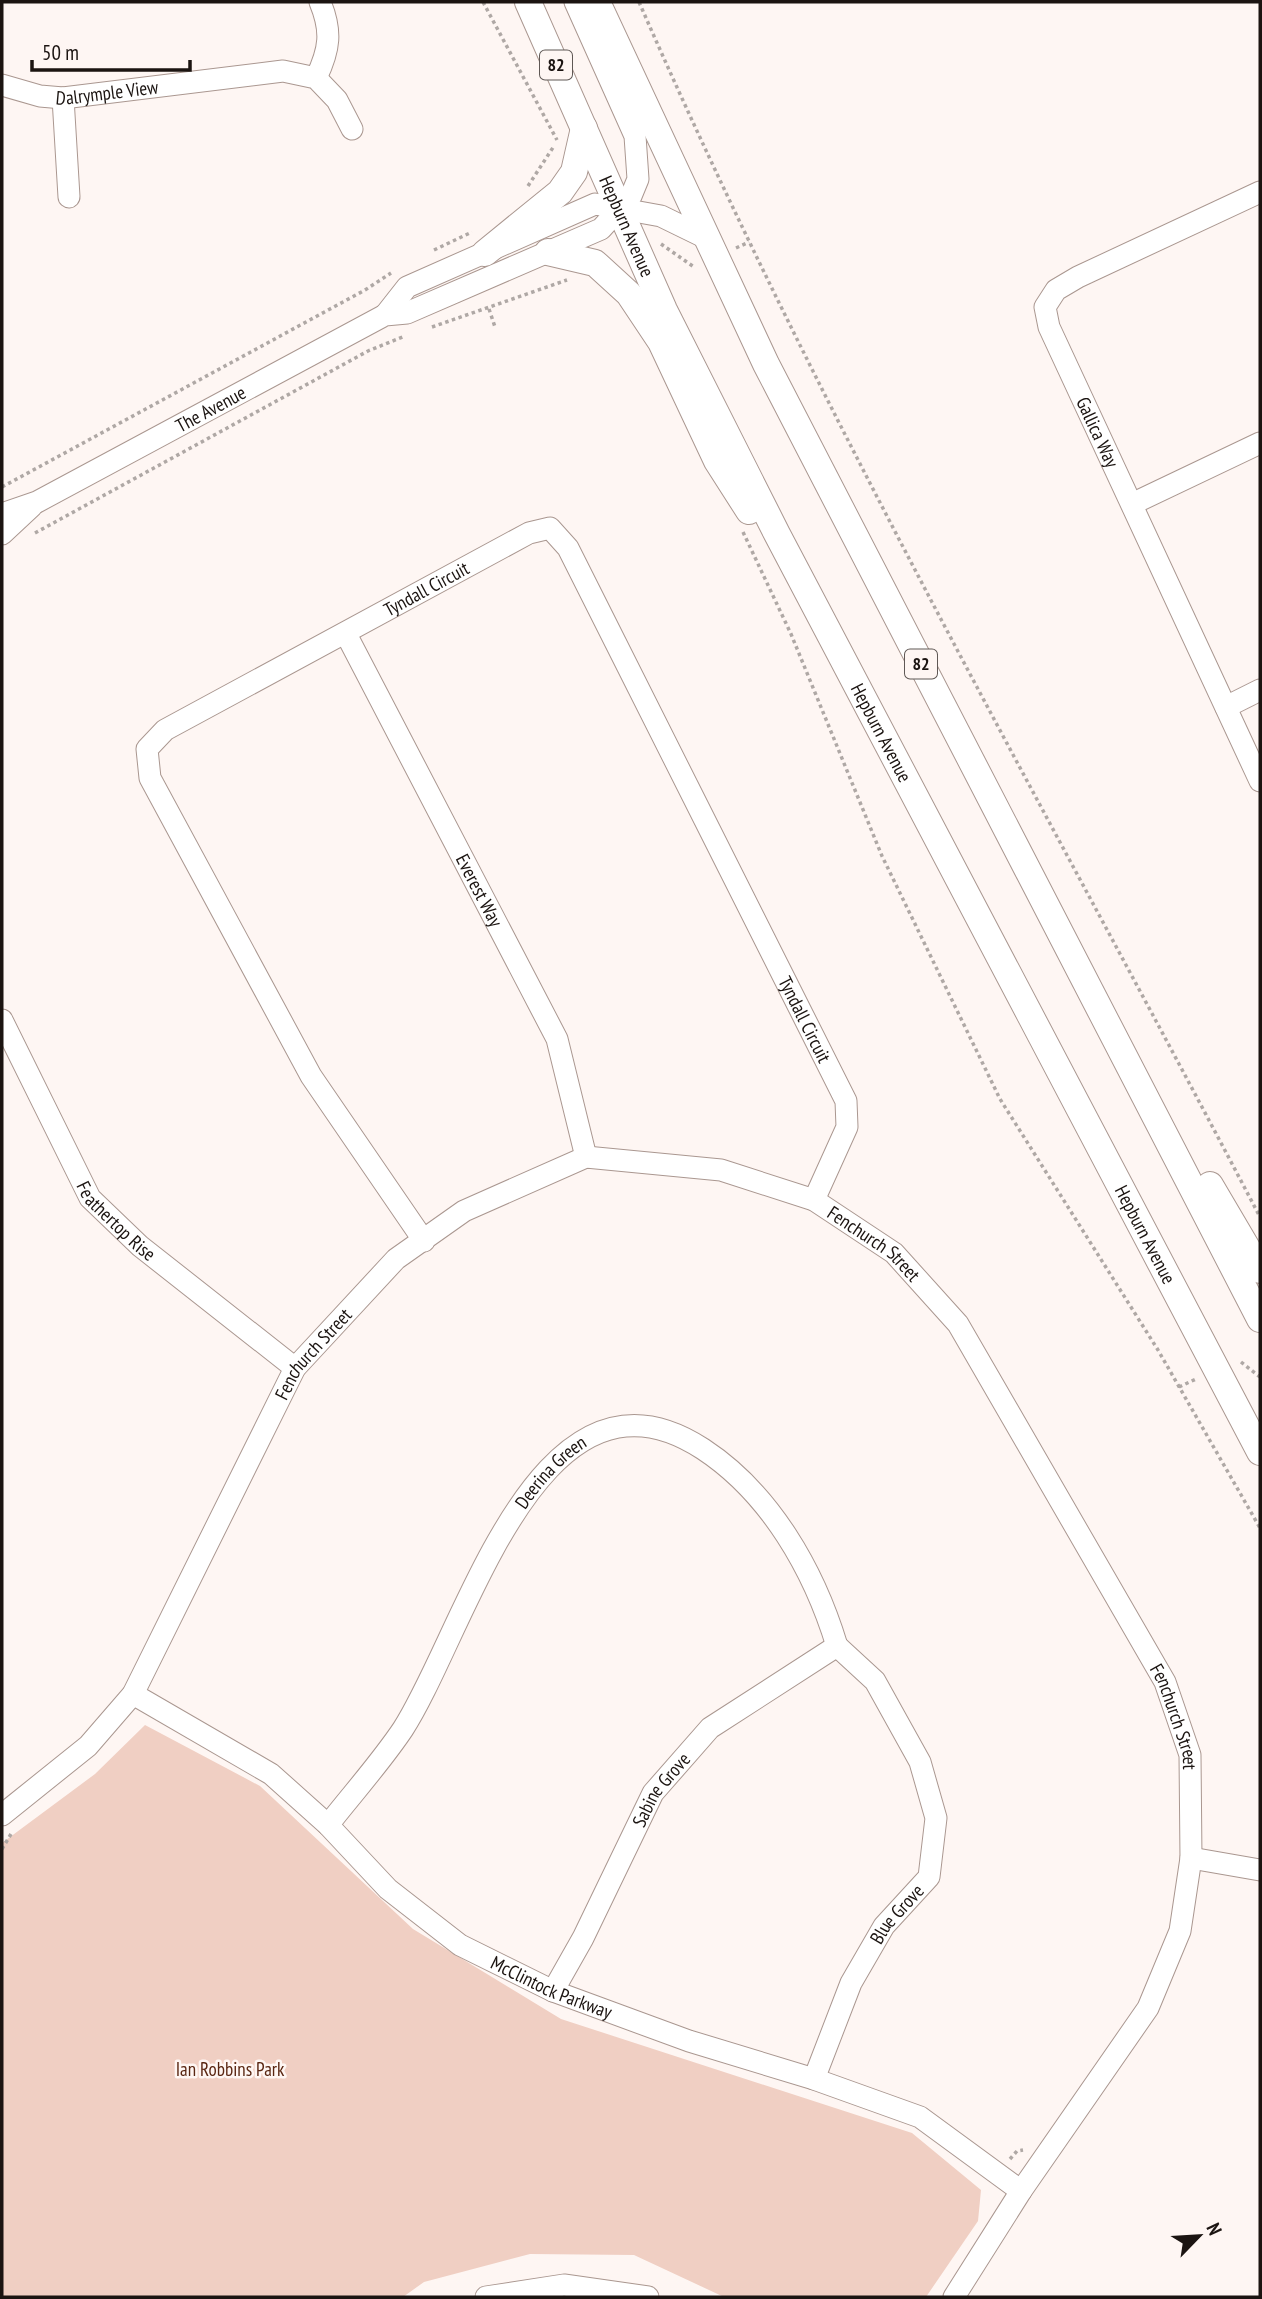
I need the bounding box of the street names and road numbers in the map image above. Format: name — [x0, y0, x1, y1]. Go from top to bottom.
road number: 82 — [540, 51, 572, 80]
street label: Dalrymple View — [55, 74, 160, 110]
street label: Hepburn Avenue — [594, 172, 660, 280]
street label: The Avenue — [171, 380, 250, 437]
street label: Gallica Way — [1071, 393, 1125, 472]
street label: Tyndall Circuit — [379, 556, 474, 621]
road number: 82 — [905, 650, 937, 678]
street label: Hepburn Avenue — [846, 679, 917, 786]
street label: Everest Way — [451, 850, 509, 932]
street label: Tyndall Circuit — [773, 972, 837, 1067]
street label: Feathertop Rise — [72, 1177, 161, 1266]
street label: Hepburn Avenue — [1110, 1181, 1181, 1288]
street label: Fenchurch Street — [823, 1200, 926, 1287]
street label: Fenchurch Street — [269, 1302, 357, 1403]
street label: Deerina Green — [510, 1430, 590, 1513]
street label: Fenchurch Street — [1145, 1659, 1202, 1771]
street label: Sabine Grove — [627, 1747, 695, 1831]
street label: Blue Grove — [864, 1879, 929, 1948]
street label: McClintock Parkway — [487, 1950, 616, 2024]

